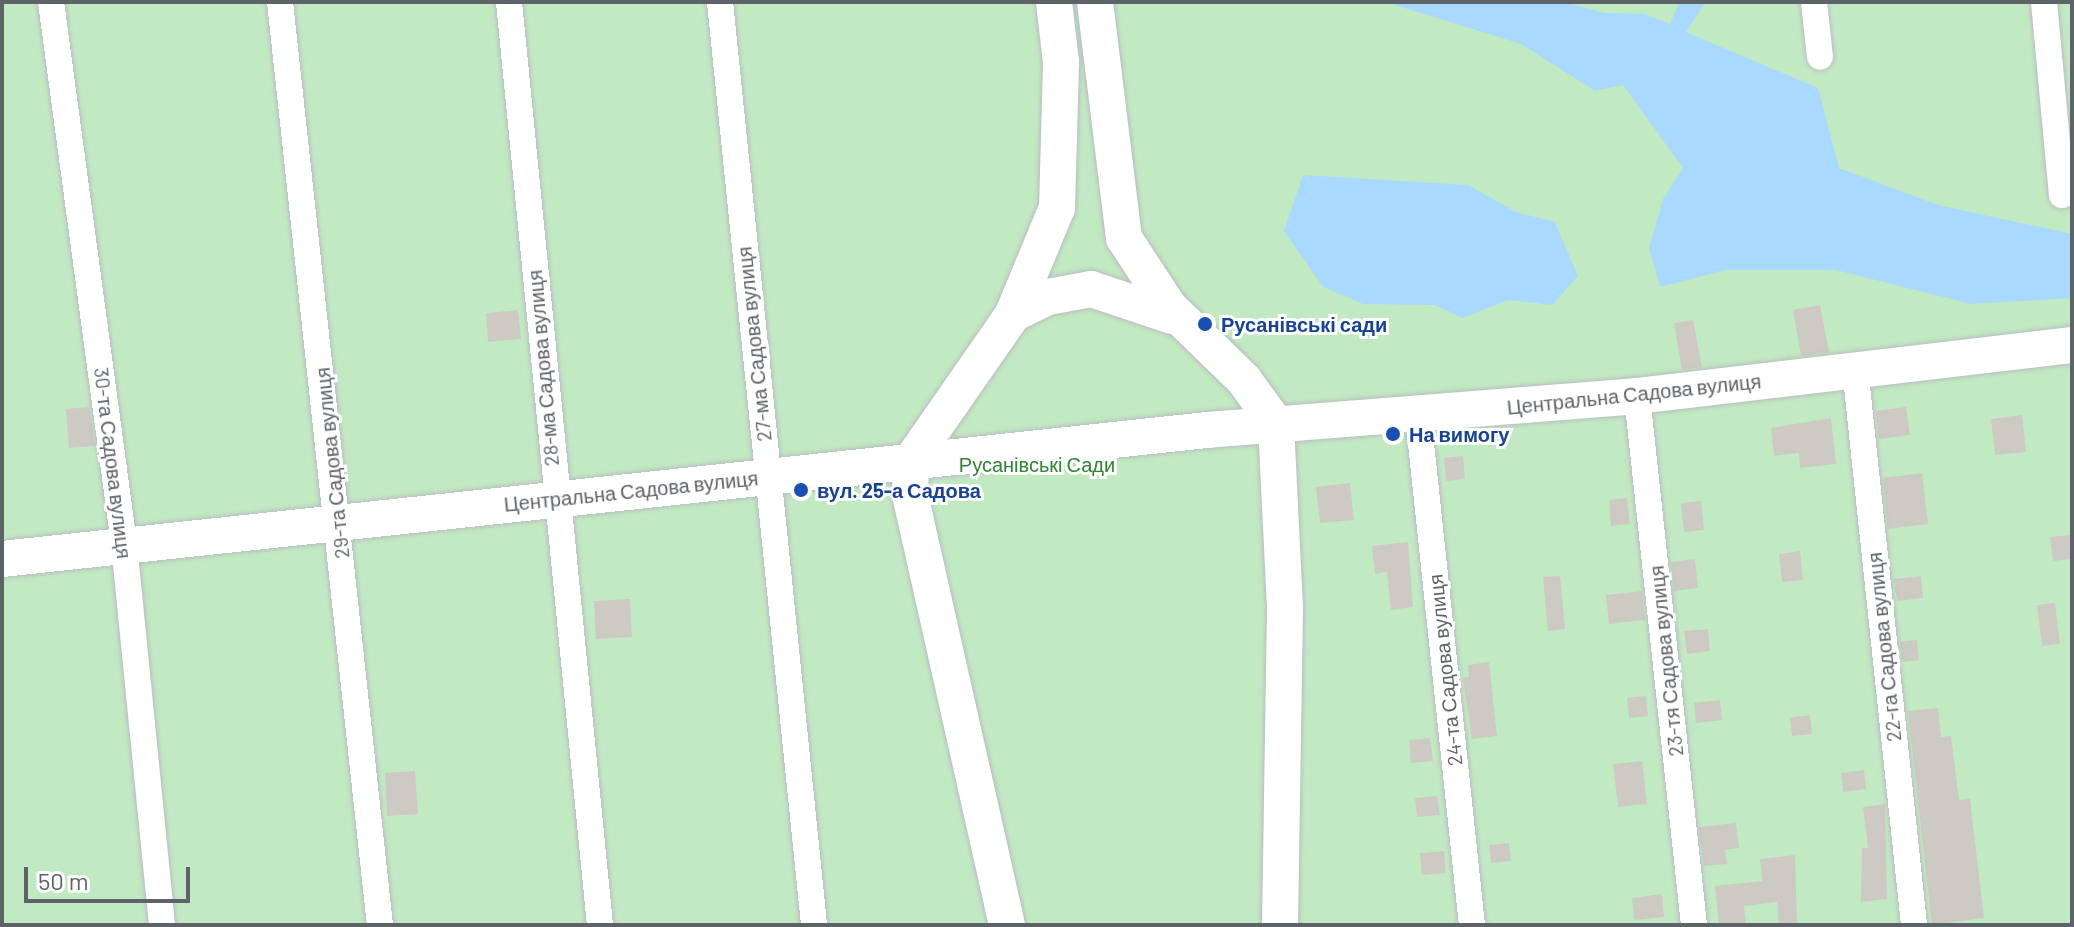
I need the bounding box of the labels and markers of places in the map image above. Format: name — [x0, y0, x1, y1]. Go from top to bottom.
place label: Русанівські сади — [1221, 312, 1387, 336]
marker: Русанівські сади — [1196, 315, 1214, 333]
place label: На вимогу — [1409, 422, 1509, 446]
marker: На вимогу — [1384, 425, 1402, 443]
place label: вул. 25-а Садова — [817, 478, 981, 502]
marker: вул. 25-а Садова — [792, 481, 810, 499]

